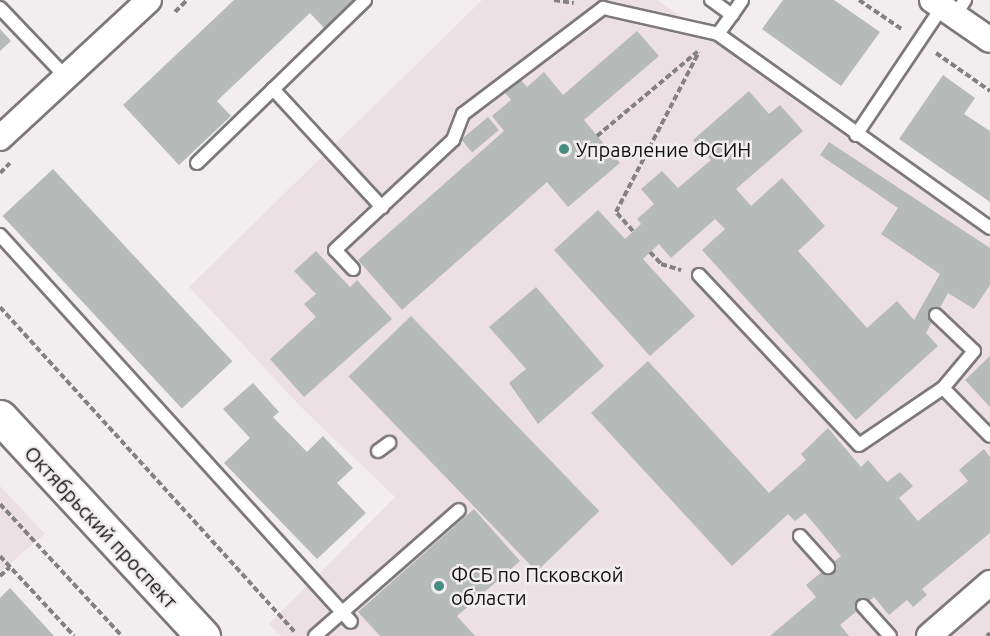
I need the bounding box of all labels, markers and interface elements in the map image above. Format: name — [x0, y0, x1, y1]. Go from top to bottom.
place label: Управление ФСИН — [576, 137, 751, 161]
marker: Управление ФСИН — [557, 142, 571, 156]
street label: Октябрьский проспект — [20, 441, 182, 613]
place label: ФСБ по Псковской области — [451, 562, 624, 609]
marker: ФСБ по Псковской области — [432, 579, 446, 593]

